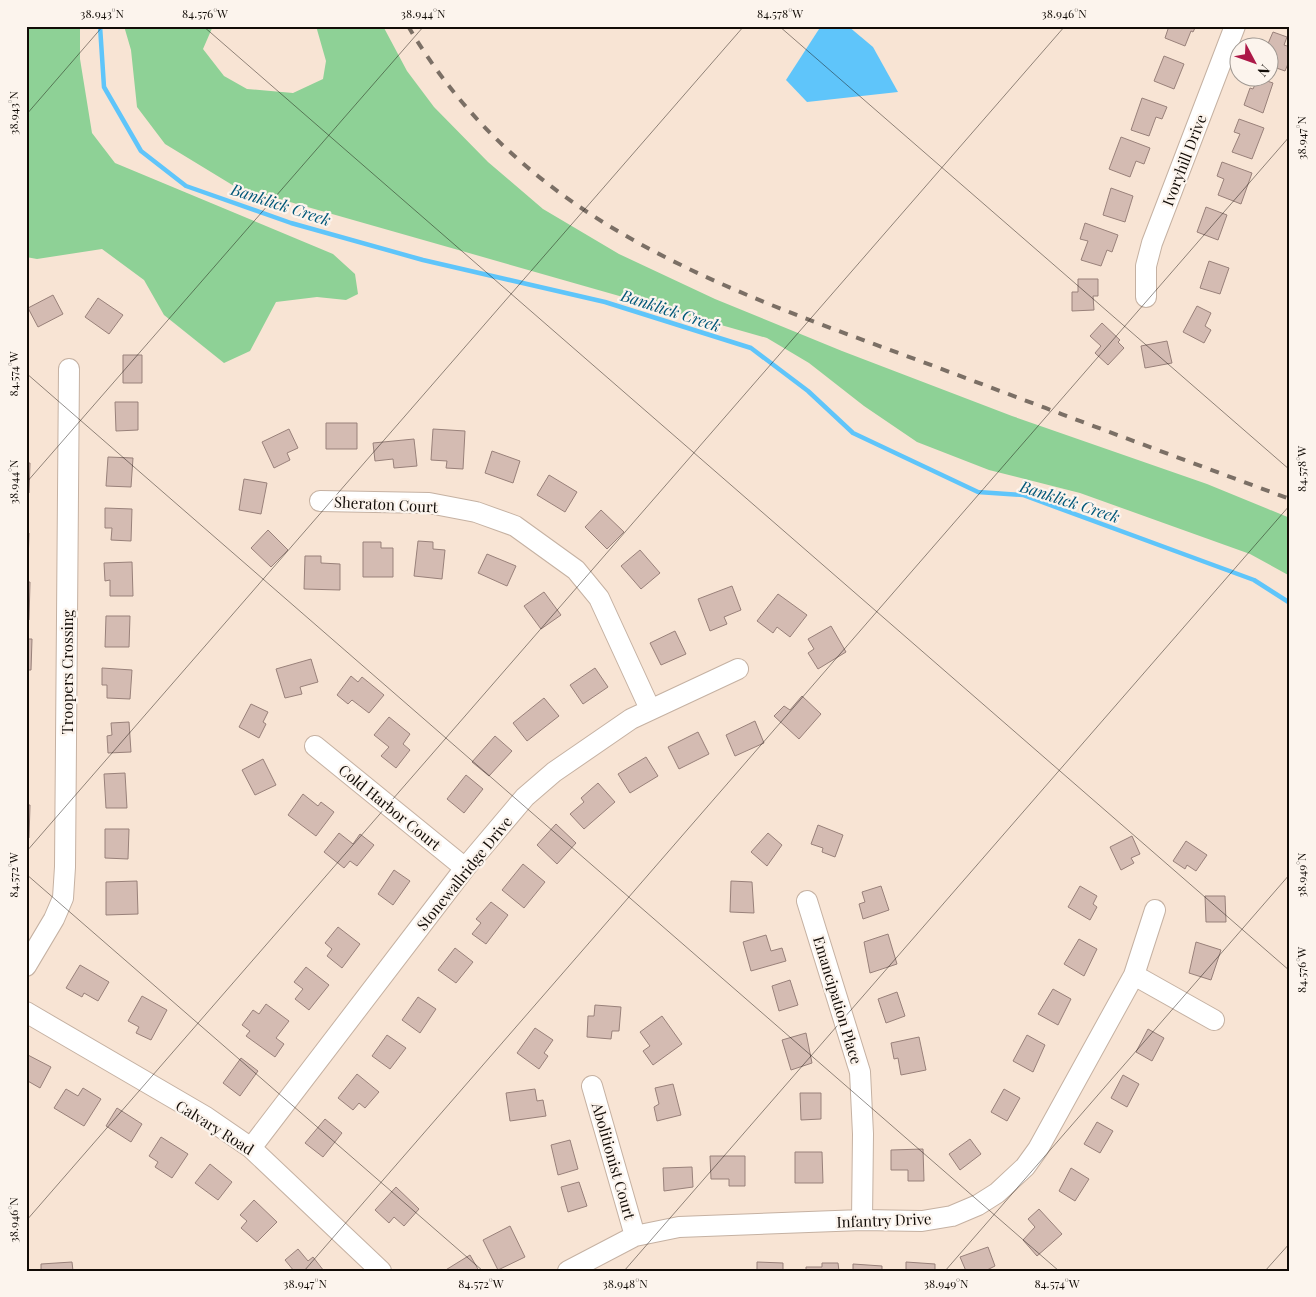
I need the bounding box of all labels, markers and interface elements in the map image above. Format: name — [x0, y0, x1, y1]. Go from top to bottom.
text: 38.943°N — [80, 5, 125, 21]
text: 84.576°W — [182, 5, 228, 21]
text: 38.944°N — [401, 5, 446, 21]
text: 84.578°W — [757, 5, 803, 21]
text: 38.946°N — [1041, 5, 1087, 21]
north arrow — [1228, 38, 1278, 88]
text: N — [1254, 61, 1275, 81]
text: 38.943°N — [5, 90, 21, 135]
street label: Ivoryhill Drive — [1157, 111, 1211, 209]
text: 38.947°N — [1293, 116, 1309, 160]
water label: Banklick Creek — [228, 178, 334, 230]
water label: Banklick Creek — [618, 284, 724, 336]
text: 84.574°W — [5, 351, 21, 397]
text: 84.578°W — [1293, 446, 1309, 492]
text: 38.944°N — [5, 459, 21, 504]
water label: Banklick Creek — [1017, 475, 1123, 527]
street label: Sheraton Court — [333, 491, 439, 517]
street label: Troopers Crossing — [57, 609, 77, 735]
street label: Cold Harbor Court — [335, 760, 446, 855]
street label: Stonewallridge Drive — [412, 812, 516, 934]
text: 84.572°W — [5, 852, 21, 898]
text: 38.949°N — [1293, 852, 1309, 897]
street label: Emancipation Place — [809, 934, 867, 1066]
text: 84.576°W — [1293, 947, 1309, 993]
street label: Calvary Road — [172, 1095, 258, 1159]
street label: Abolitionist Court — [587, 1099, 640, 1222]
text: 38.946°N — [5, 1197, 21, 1243]
street label: Infantry Drive — [836, 1208, 932, 1232]
text: 38.947°N — [283, 1275, 327, 1291]
text: 84.572°W — [458, 1275, 504, 1291]
text: 38.948°N — [602, 1275, 648, 1291]
text: 38.949°N — [924, 1275, 969, 1291]
text: 84.574°W — [1034, 1275, 1080, 1291]

